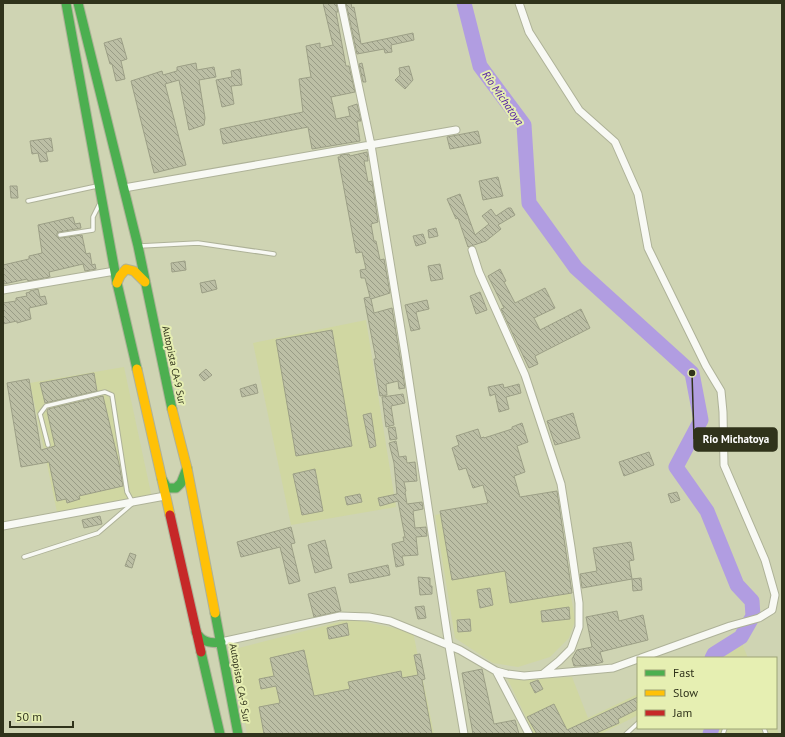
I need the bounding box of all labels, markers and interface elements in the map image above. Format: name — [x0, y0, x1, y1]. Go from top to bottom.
water label: Río Michatoya — [479, 68, 527, 128]
street label: Autopista CA-9 Sur — [159, 325, 189, 406]
callout: Río Michatoya — [694, 428, 777, 451]
text: Río Michatoya — [703, 432, 769, 446]
street label: Autopista CA-9 Sur — [227, 643, 253, 724]
legend — [637, 657, 777, 729]
text: Fast — [673, 665, 694, 680]
text: Slow — [673, 685, 698, 700]
scale bar — [10, 703, 73, 729]
text: Jam — [672, 705, 692, 720]
text: 50 m — [16, 709, 42, 724]

